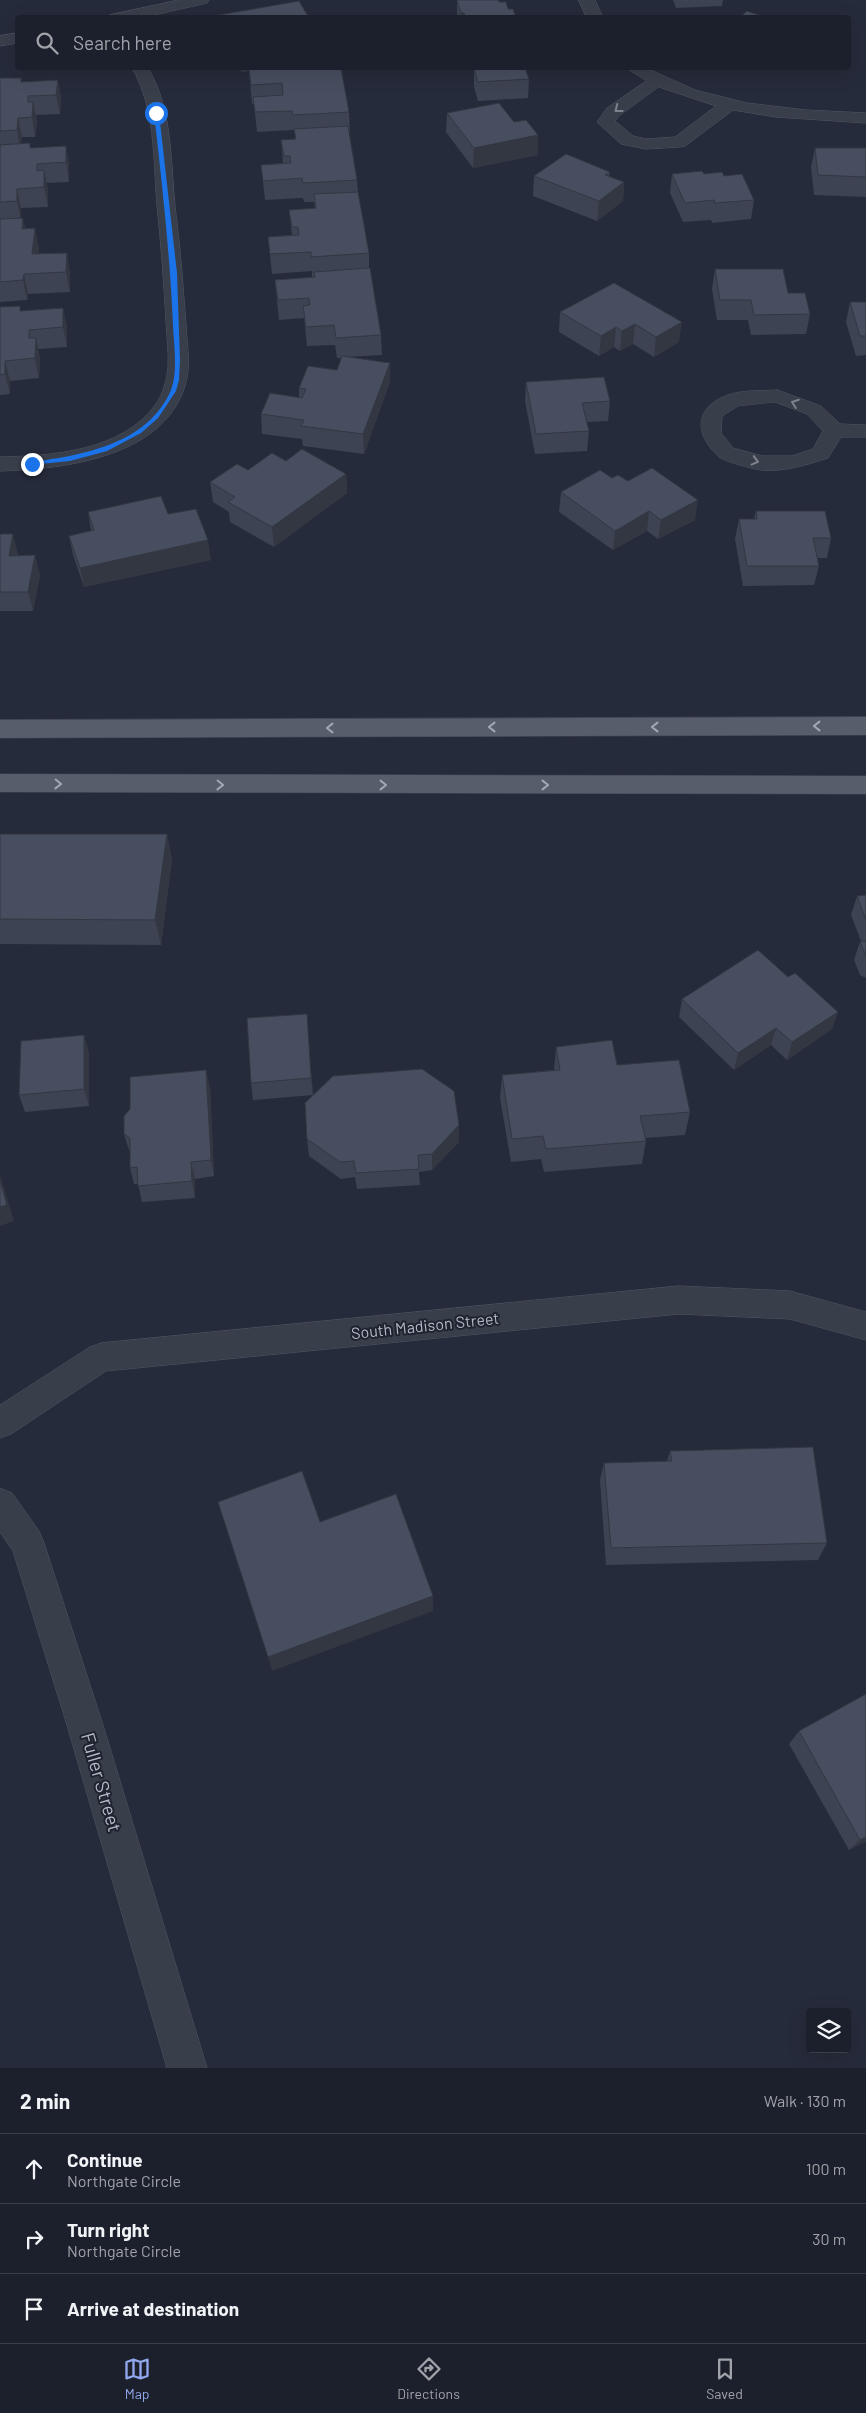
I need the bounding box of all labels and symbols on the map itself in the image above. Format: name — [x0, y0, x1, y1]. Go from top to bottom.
route start — [145, 102, 168, 125]
one-way arrow — [615, 104, 624, 112]
one-way arrow — [792, 399, 800, 409]
route end — [21, 453, 44, 476]
one-way arrow — [750, 455, 759, 466]
one-way arrow — [813, 721, 821, 731]
one-way arrow — [488, 722, 496, 732]
one-way arrow — [651, 722, 658, 732]
one-way arrow — [326, 723, 334, 733]
one-way arrow — [54, 778, 62, 789]
one-way arrow — [541, 779, 549, 790]
one-way arrow — [216, 780, 224, 790]
one-way arrow — [379, 780, 387, 790]
street label: South Madison Street — [350, 1308, 500, 1342]
street label: Fuller Street — [77, 1730, 127, 1834]

